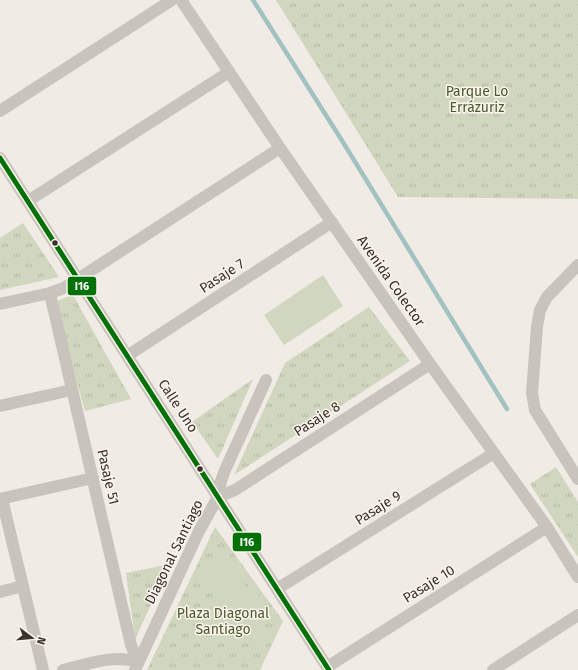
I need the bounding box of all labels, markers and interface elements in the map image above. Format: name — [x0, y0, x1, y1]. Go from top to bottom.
park label: Parque Lo Errázuriz — [446, 83, 508, 116]
street label: Avenida Colector — [353, 232, 429, 330]
unlabelled marker — [50, 238, 60, 248]
street label: Pasaje 7 — [196, 255, 248, 297]
line badge: I16 — [67, 276, 97, 296]
text: I16 — [75, 280, 89, 293]
street label: Calle Uno — [154, 376, 202, 436]
street label: Pasaje 8 — [291, 398, 344, 440]
street label: Pasaje 51 — [93, 448, 123, 506]
unlabelled marker — [195, 464, 205, 474]
street label: Pasaje 9 — [352, 487, 404, 529]
street label: Diagonal Santiago — [141, 497, 207, 607]
line badge: I16 — [232, 532, 262, 552]
text: I16 — [240, 536, 254, 549]
street label: Pasaje 10 — [400, 561, 458, 607]
park label: Plaza Diagonal Santiago — [177, 605, 269, 638]
north arrow — [12, 618, 52, 658]
text: N — [34, 635, 48, 646]

